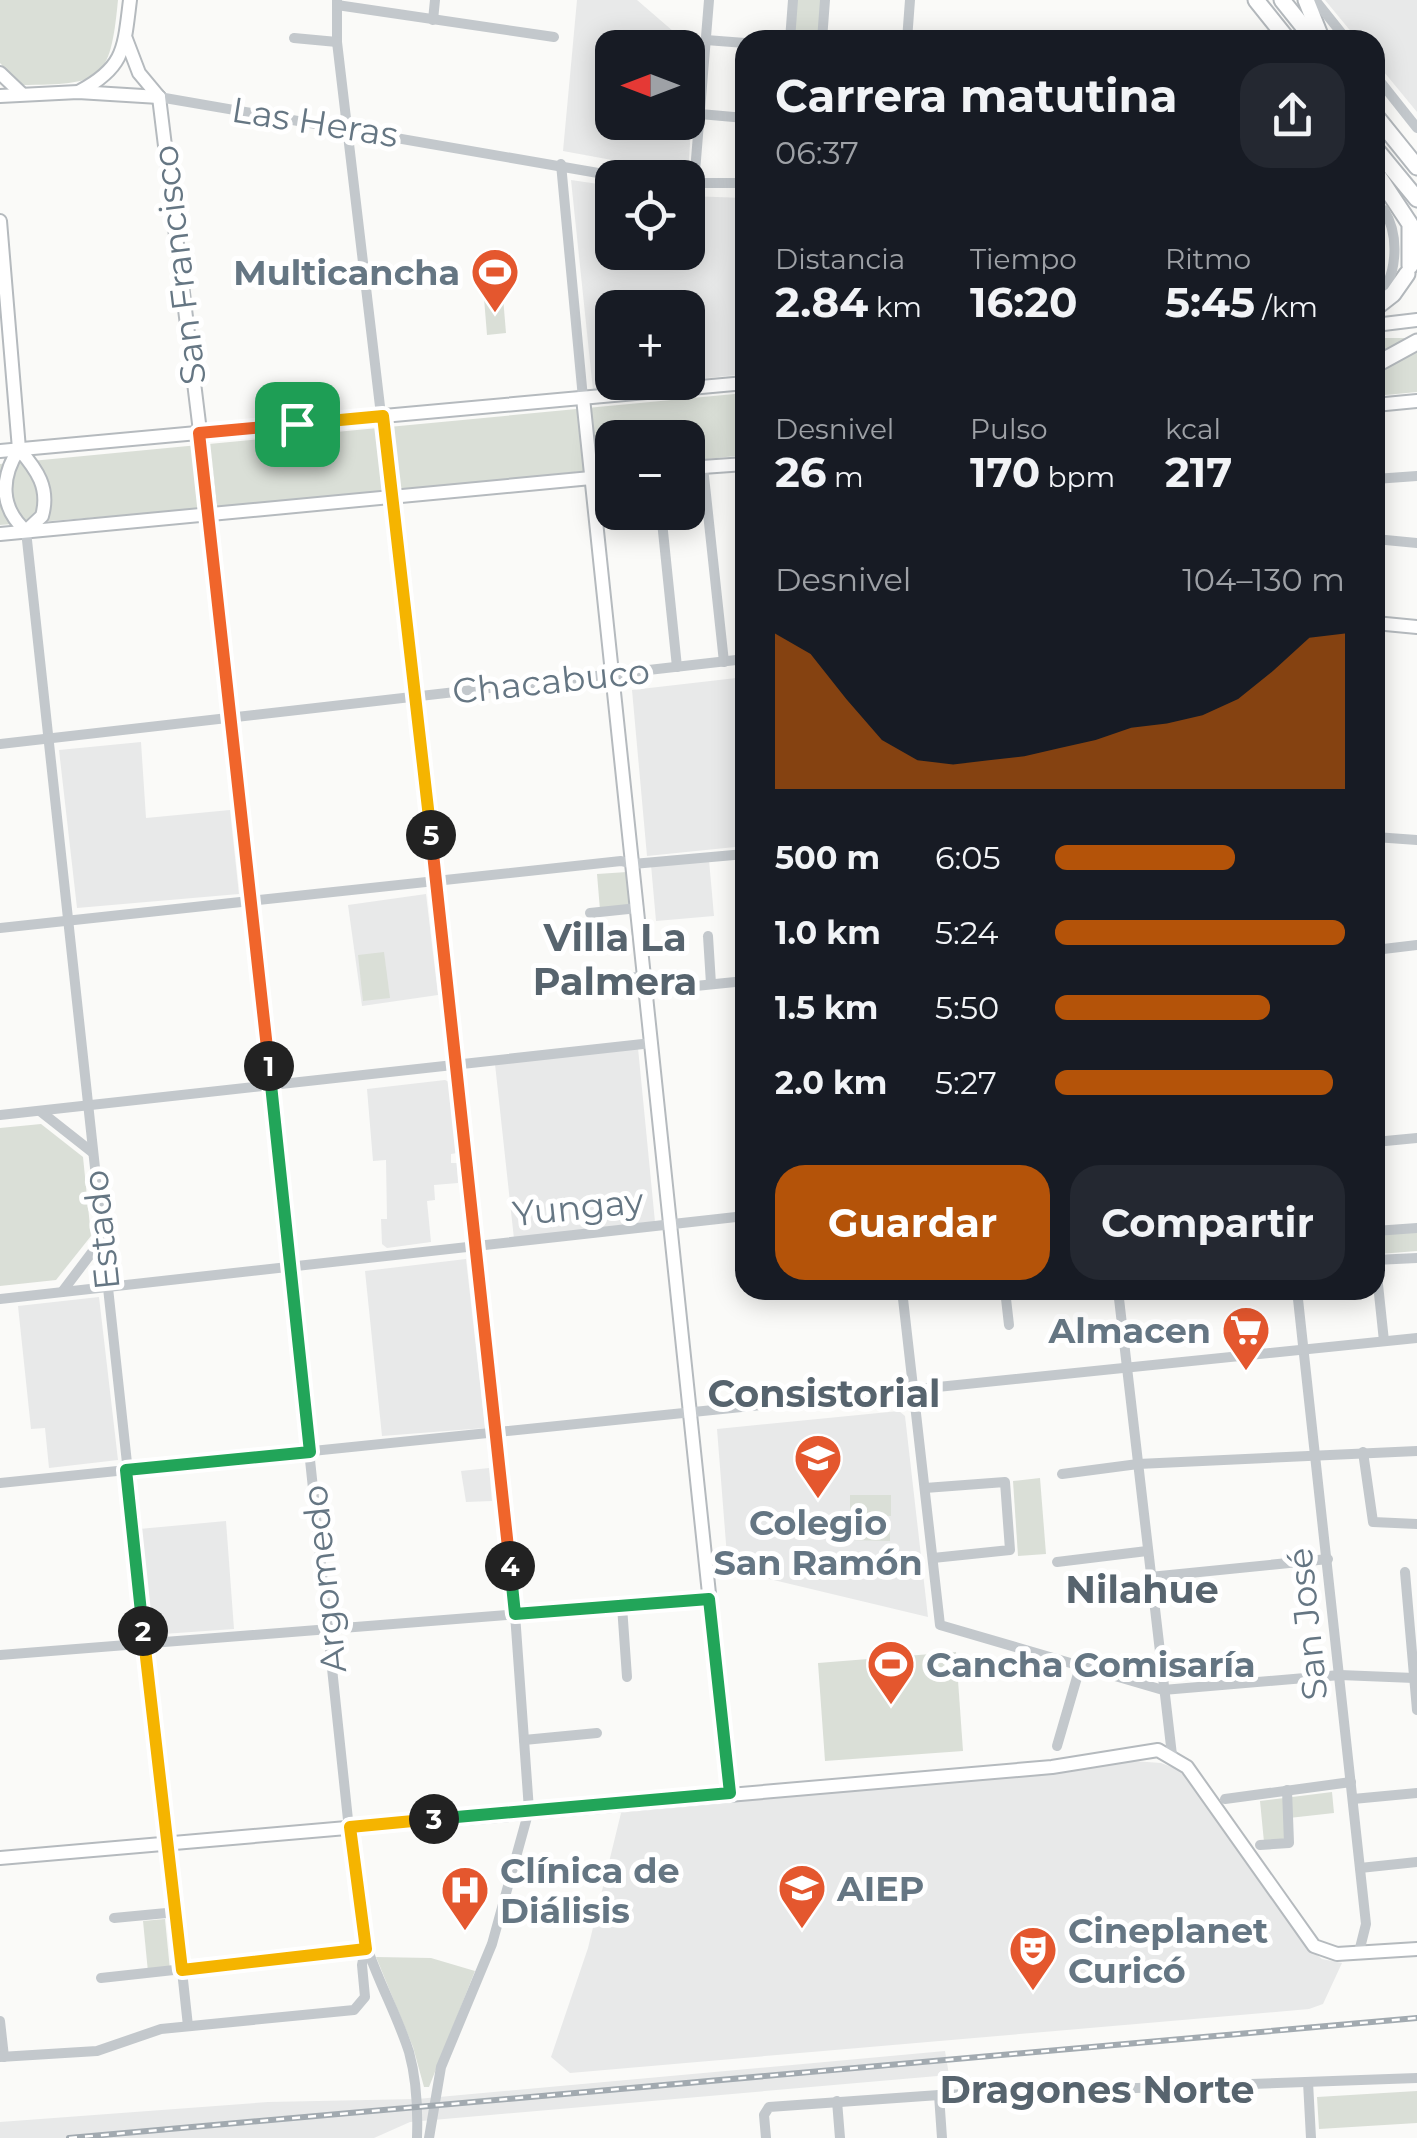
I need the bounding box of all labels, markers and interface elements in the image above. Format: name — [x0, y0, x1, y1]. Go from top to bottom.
north arrow — [595, 30, 705, 140]
map controls — [595, 30, 705, 530]
button: share — [1240, 63, 1345, 168]
text: Carrera matutina — [775, 68, 1177, 123]
street label: Las Heras — [229, 88, 401, 156]
text: 06:37 — [775, 133, 859, 172]
street label: San Francisco — [143, 143, 215, 387]
button: locate — [595, 160, 705, 270]
text: Distancia — [775, 242, 905, 276]
text: Tiempo — [970, 242, 1077, 276]
text: Ritmo — [1165, 242, 1251, 276]
sports icon: Multicancha — [469, 246, 521, 314]
place label: Multicancha — [233, 251, 460, 294]
text: 2.84 — [775, 276, 868, 328]
text: 16:20 — [970, 276, 1078, 328]
text: 5:45 — [1165, 276, 1255, 328]
button: + — [595, 290, 705, 400]
text: km — [868, 290, 922, 324]
text: /km — [1255, 290, 1318, 324]
pin — [255, 382, 340, 467]
icon: arrive — [270, 397, 325, 452]
text: Desnivel — [775, 412, 894, 446]
text: Pulso — [970, 412, 1048, 446]
text: kcal — [1165, 412, 1221, 446]
button: − — [595, 420, 705, 530]
text: 26 — [775, 446, 827, 498]
text: 170 — [970, 446, 1040, 498]
text: 217 — [1165, 446, 1232, 498]
text: m — [827, 460, 864, 494]
text: bpm — [1040, 460, 1115, 494]
text: Desnivel — [775, 560, 911, 599]
text: 104–130 m — [1182, 560, 1345, 599]
street label: Chacabuco — [450, 649, 652, 713]
pin: 5 — [406, 810, 456, 860]
text: 5 — [423, 818, 439, 852]
text: 500 m — [775, 838, 880, 877]
text: 6:05 — [935, 838, 1001, 877]
text: 1.0 km — [775, 913, 881, 952]
text: 5:24 — [935, 913, 999, 952]
district label: Villa La Palmera — [533, 914, 697, 1005]
text: 1.5 km — [775, 988, 878, 1027]
text: 5:50 — [935, 988, 999, 1027]
pin: 1 — [244, 1041, 294, 1091]
text: 1 — [264, 1049, 274, 1083]
text: 2.0 km — [775, 1063, 887, 1102]
text: 5:27 — [935, 1063, 997, 1102]
button: Guardar — [775, 1165, 1050, 1280]
button: Compartir — [1070, 1165, 1345, 1280]
street label: Estado — [73, 1168, 129, 1292]
street label: Yungay — [511, 1179, 645, 1235]
supermarket icon: Almacen — [1220, 1304, 1272, 1372]
place label: Almacen — [1047, 1309, 1211, 1352]
district label: Consistorial — [707, 1370, 941, 1417]
school or university icon: Colegio San Ramón — [792, 1432, 844, 1500]
street label: Argomedo — [293, 1483, 355, 1675]
place label: Colegio San Ramón — [713, 1501, 923, 1584]
pin: 4 — [485, 1541, 535, 1591]
street label: San José — [1278, 1546, 1336, 1702]
text: 4 — [500, 1549, 520, 1583]
district label: Nilahue — [1065, 1566, 1219, 1613]
pin: 2 — [118, 1606, 168, 1656]
text: 2 — [135, 1614, 151, 1648]
sports icon: Cancha Comisaría — [865, 1638, 917, 1706]
place label: Cancha Comisaría — [926, 1643, 1256, 1686]
pin: 3 — [409, 1794, 459, 1844]
text: 3 — [426, 1802, 442, 1836]
place label: Clínica de Diálisis — [500, 1849, 680, 1932]
school or university icon: AIEP — [776, 1862, 828, 1930]
hospital icon: Clínica de Diálisis — [439, 1864, 491, 1932]
place label: AIEP — [836, 1867, 924, 1910]
place label: Cineplanet Curicó — [1068, 1909, 1268, 1992]
theatre icon: Cineplanet Curicó — [1007, 1924, 1059, 1992]
district label: Dragones Norte — [939, 2066, 1255, 2113]

